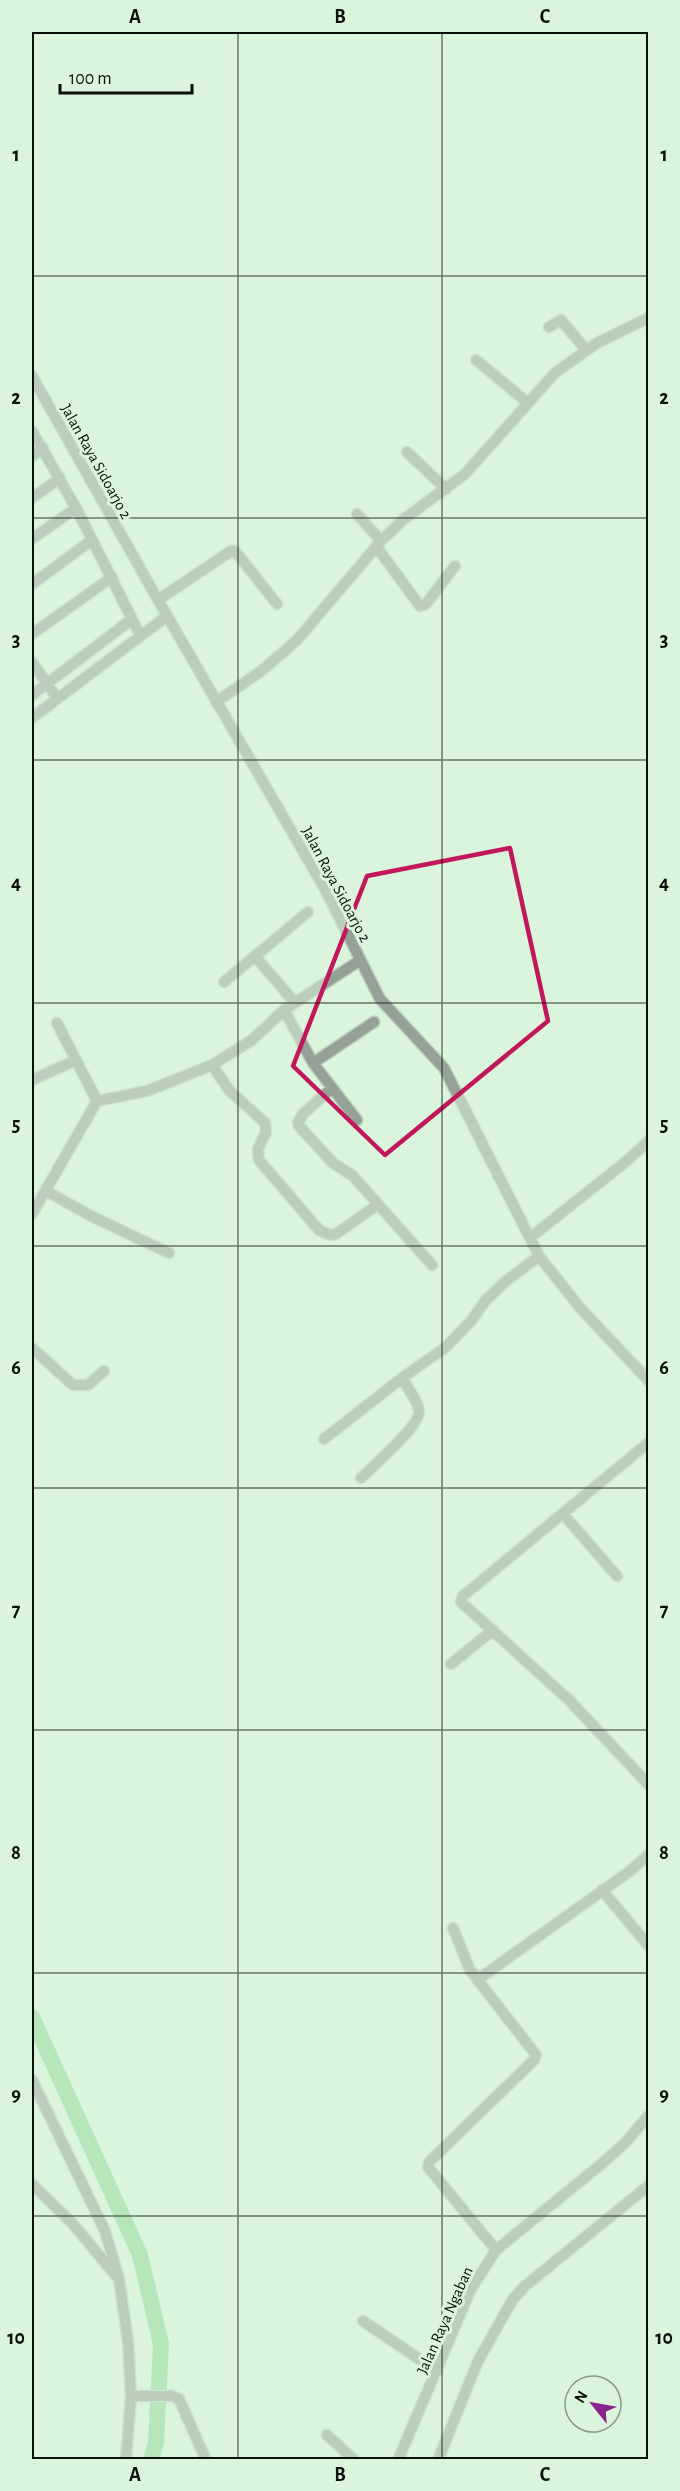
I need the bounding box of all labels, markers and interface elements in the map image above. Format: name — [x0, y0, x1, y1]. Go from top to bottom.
text: A — [129, 7, 141, 27]
text: B — [334, 7, 346, 27]
text: C — [540, 7, 551, 27]
scale bar — [60, 57, 192, 95]
text: 100 m — [69, 70, 112, 88]
text: 1 — [12, 145, 20, 165]
text: 1 — [660, 145, 668, 165]
text: 2 — [11, 388, 21, 408]
text: 2 — [659, 388, 669, 408]
street label: Jalan Raya Sidoarjo 2 — [57, 401, 134, 522]
text: 3 — [12, 630, 20, 650]
text: 3 — [660, 630, 668, 650]
street label: Jalan Raya Sidoarjo 2 — [298, 824, 373, 945]
text: 4 — [11, 873, 21, 893]
text: 4 — [659, 873, 669, 893]
text: 5 — [12, 1115, 20, 1135]
text: 5 — [660, 1115, 668, 1135]
text: 6 — [11, 1358, 21, 1378]
text: 6 — [659, 1358, 669, 1378]
text: 7 — [12, 1600, 21, 1620]
text: 7 — [660, 1600, 669, 1620]
text: 8 — [11, 1843, 21, 1863]
text: 8 — [659, 1843, 669, 1863]
text: 9 — [11, 2085, 21, 2105]
text: 9 — [659, 2085, 669, 2105]
street label: Jalan Raya Ngaban — [414, 2264, 477, 2377]
text: 10 — [7, 2328, 25, 2348]
text: 10 — [655, 2328, 673, 2348]
north arrow — [563, 2374, 623, 2434]
text: N — [571, 2388, 591, 2406]
text: A — [129, 2465, 141, 2485]
text: B — [334, 2465, 346, 2485]
text: C — [540, 2465, 551, 2485]

